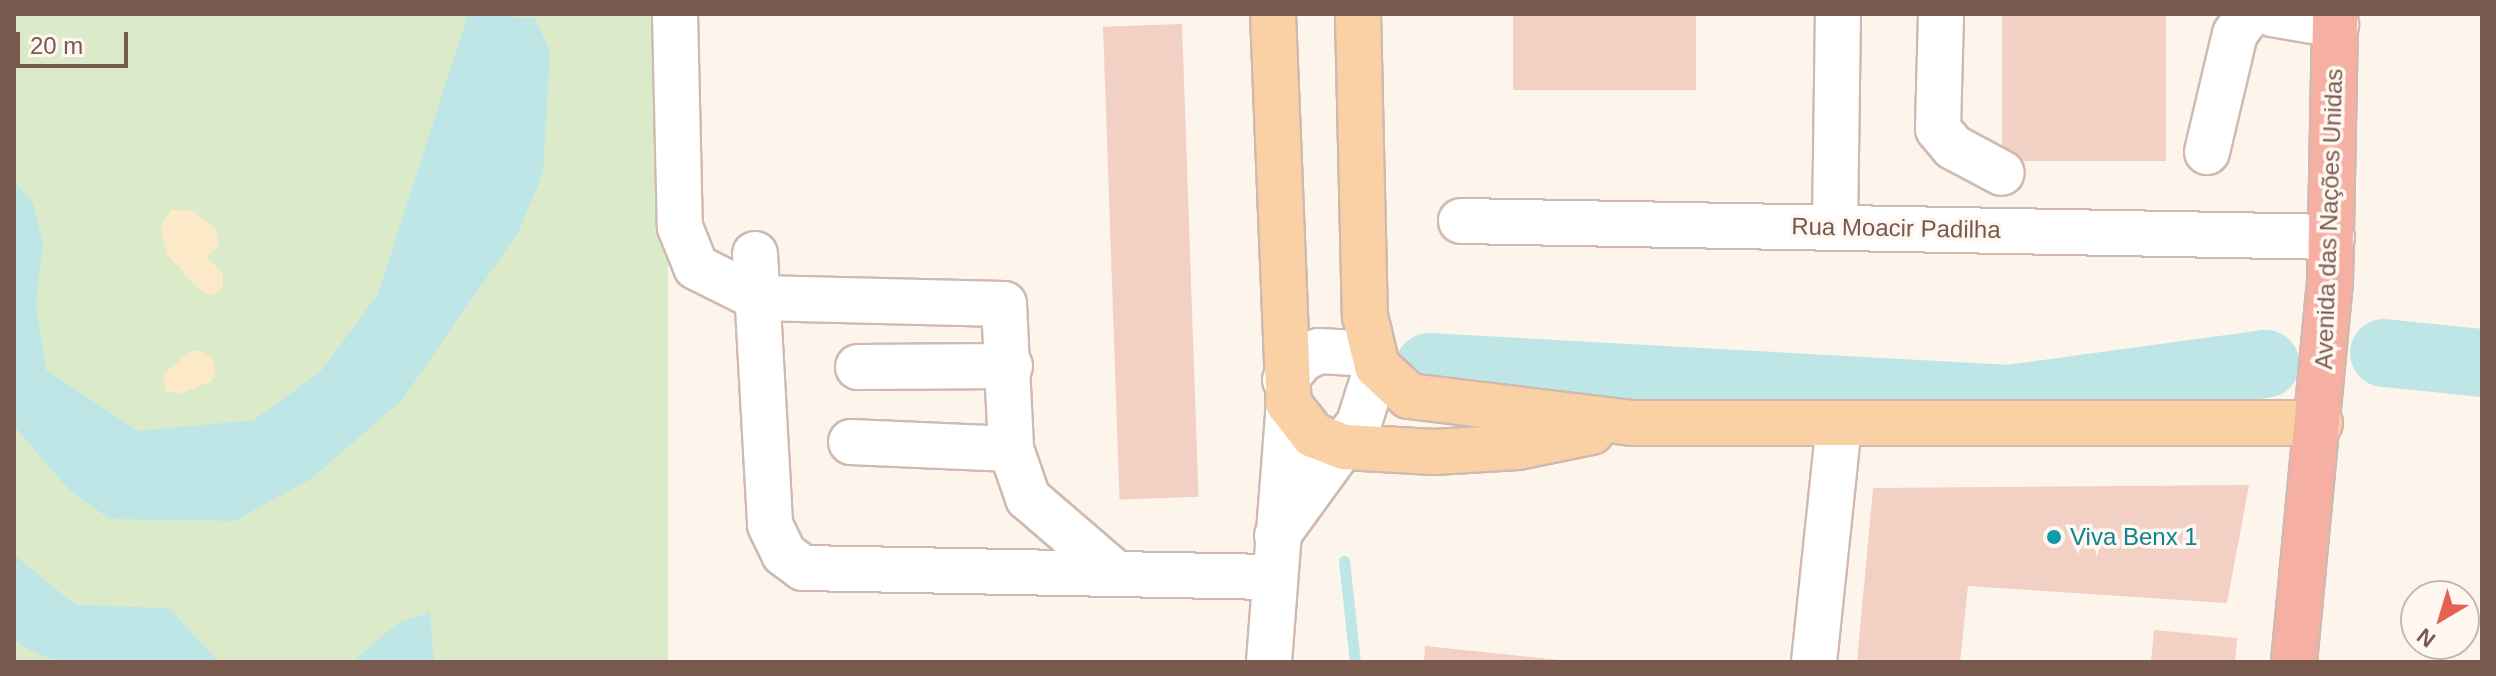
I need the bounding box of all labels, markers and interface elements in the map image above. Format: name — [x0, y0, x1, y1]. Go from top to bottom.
scale bar — [20, 16, 132, 66]
text: 20 m — [30, 32, 83, 59]
street label: Avenida das Nações Unidas — [2309, 68, 2349, 370]
street label: Rua Moacir Padilha — [1791, 212, 2001, 244]
place label: Viva Benx 1 — [2070, 523, 2198, 551]
marker: Viva Benx 1 — [2045, 528, 2063, 546]
north arrow — [2400, 580, 2480, 660]
text: N — [2412, 623, 2440, 652]

